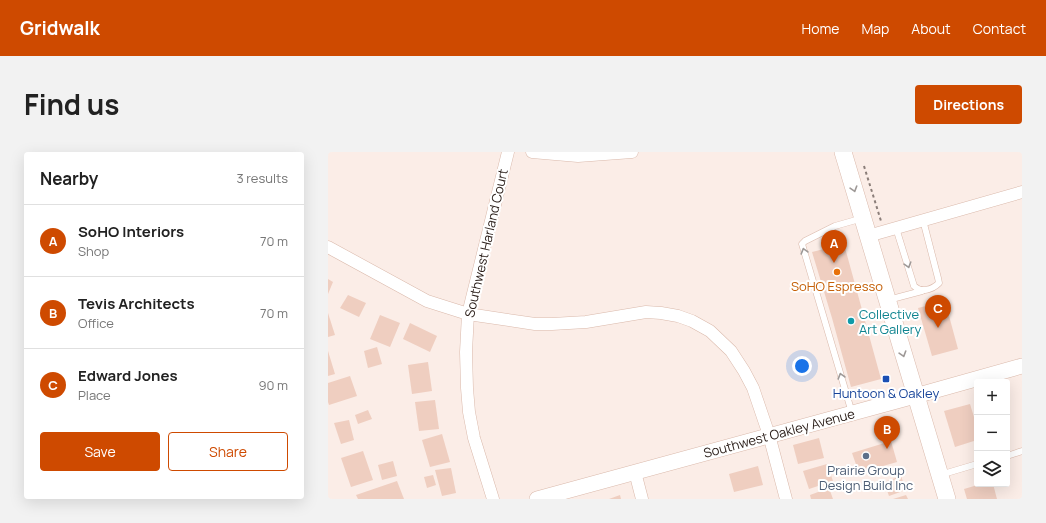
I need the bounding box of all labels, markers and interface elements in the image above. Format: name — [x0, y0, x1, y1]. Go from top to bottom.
text: Gridwalk — [20, 15, 100, 41]
text: Home — [802, 19, 839, 38]
text: Map — [861, 19, 889, 38]
text: About — [911, 19, 951, 38]
text: Contact — [973, 19, 1026, 38]
text: Find us — [24, 85, 119, 123]
button: Directions — [915, 85, 1022, 124]
text: Nearby — [40, 167, 98, 190]
street label: Southwest Harland Court — [460, 167, 512, 319]
text: 3 results — [236, 169, 288, 187]
one-way arrow — [849, 186, 858, 193]
text: SoHO Interiors — [78, 221, 184, 242]
pin: A — [821, 230, 847, 263]
text: A — [49, 232, 57, 250]
text: 70 m — [260, 232, 288, 250]
text: Shop — [78, 242, 109, 260]
one-way arrow — [800, 248, 809, 255]
one-way arrow — [903, 262, 912, 269]
marker: SoHO Espresso — [832, 267, 842, 277]
place label: SoHO Espresso — [791, 277, 883, 295]
text: Tevis Architects — [78, 293, 195, 314]
pin: C — [925, 295, 951, 328]
text: B — [49, 304, 57, 322]
text: 70 m — [260, 304, 288, 322]
place label: Collective Art Gallery — [859, 305, 921, 338]
text: Office — [78, 314, 114, 332]
marker: Collective Art Gallery — [846, 316, 856, 326]
one-way arrow — [898, 351, 907, 358]
your location — [792, 356, 812, 376]
text: Edward Jones — [78, 365, 178, 386]
one-way arrow — [837, 372, 846, 379]
marker: Huntoon & Oakley — [881, 374, 891, 384]
text: C — [48, 376, 58, 394]
text: 90 m — [258, 376, 288, 394]
map controls — [974, 379, 1010, 487]
button: + — [974, 379, 1010, 415]
place label: Huntoon & Oakley — [833, 384, 939, 402]
text: Place — [78, 386, 111, 404]
street label: Southwest Oakley Avenue — [701, 404, 857, 462]
button: − — [974, 415, 1010, 451]
pin: B — [874, 416, 900, 449]
button: Save — [40, 432, 160, 471]
button: Share — [168, 432, 288, 471]
marker: Prairie Group Design Build Inc — [861, 451, 871, 461]
button: layers — [974, 451, 1010, 487]
place label: Prairie Group Design Build Inc — [819, 461, 913, 494]

